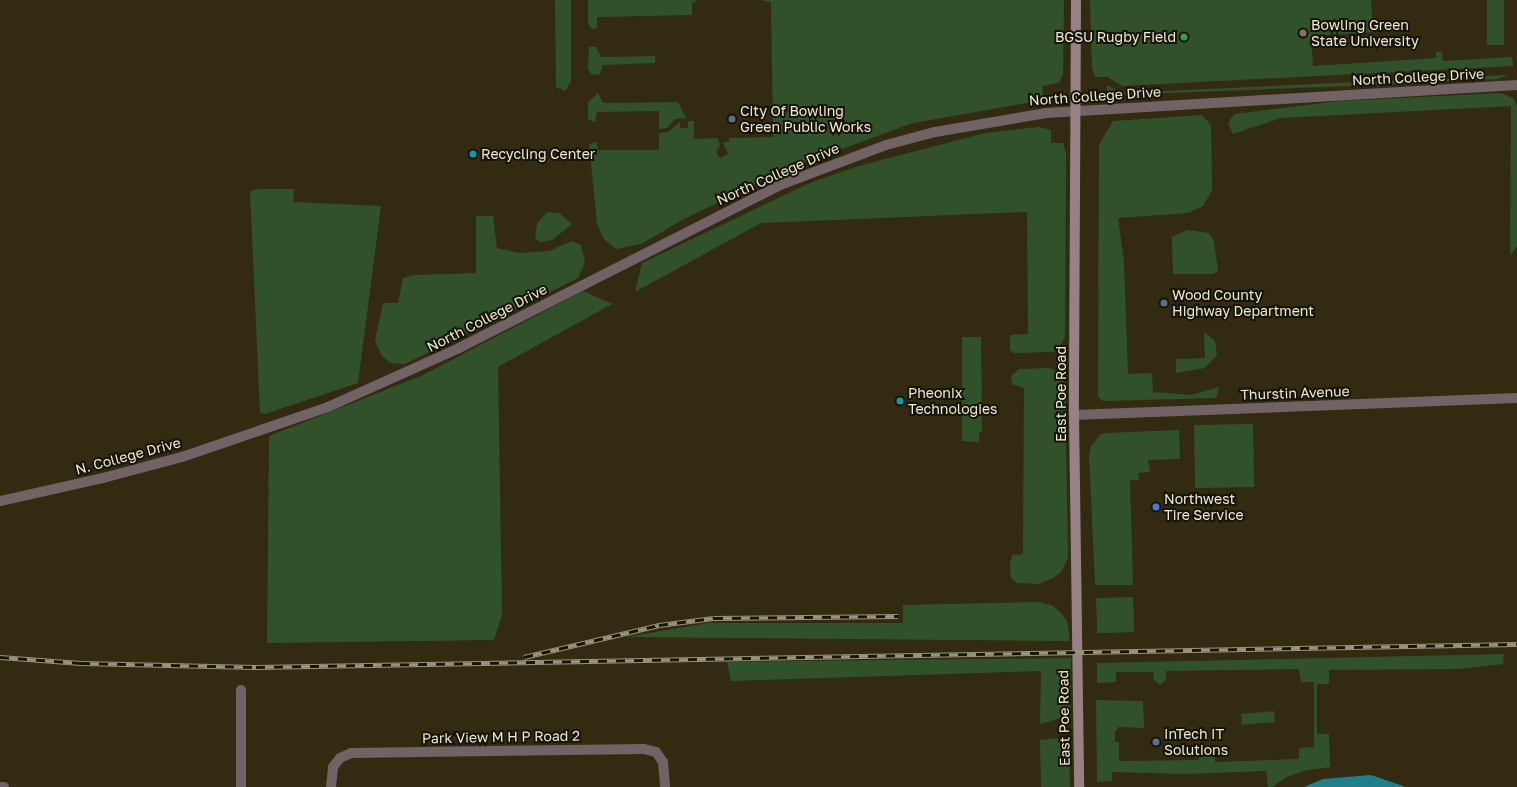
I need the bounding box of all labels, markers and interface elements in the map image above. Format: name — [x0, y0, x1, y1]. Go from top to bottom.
place label: Bowling Green State University — [1311, 17, 1419, 50]
marker: Bowling Green State University — [1298, 28, 1308, 38]
place label: BGSU Rugby Field — [1055, 29, 1176, 45]
marker: BGSU Rugby Field — [1179, 32, 1189, 42]
street label: North College Drive — [1352, 65, 1484, 89]
street label: North College Drive — [1028, 83, 1162, 109]
place label: City Of Bowling Green Public Works — [740, 103, 871, 136]
marker: City Of Bowling Green Public Works — [727, 114, 737, 124]
street label: North College Drive — [714, 139, 842, 209]
place label: Recycling Center — [481, 146, 595, 162]
marker: Recycling Center — [468, 149, 478, 159]
street label: North College Drive — [424, 280, 550, 356]
place label: Wood County Highway Department — [1172, 287, 1314, 320]
marker: Wood County Highway Department — [1159, 298, 1169, 308]
street label: East Poe Road — [1053, 346, 1069, 442]
street label: Thurstin Avenue — [1240, 383, 1350, 403]
place label: Pheonix Technologies — [908, 385, 997, 418]
marker: Pheonix Technologies — [895, 396, 905, 406]
street label: N. College Drive — [74, 434, 182, 478]
place label: Northwest Tire Service — [1164, 491, 1244, 524]
marker: Northwest Tire Service — [1151, 502, 1161, 512]
street label: East Poe Road — [1055, 670, 1073, 766]
place label: InTech IT Solutions — [1164, 726, 1228, 758]
street label: Park View M H P Road 2 — [422, 727, 580, 747]
marker: InTech IT Solutions — [1151, 737, 1161, 747]

